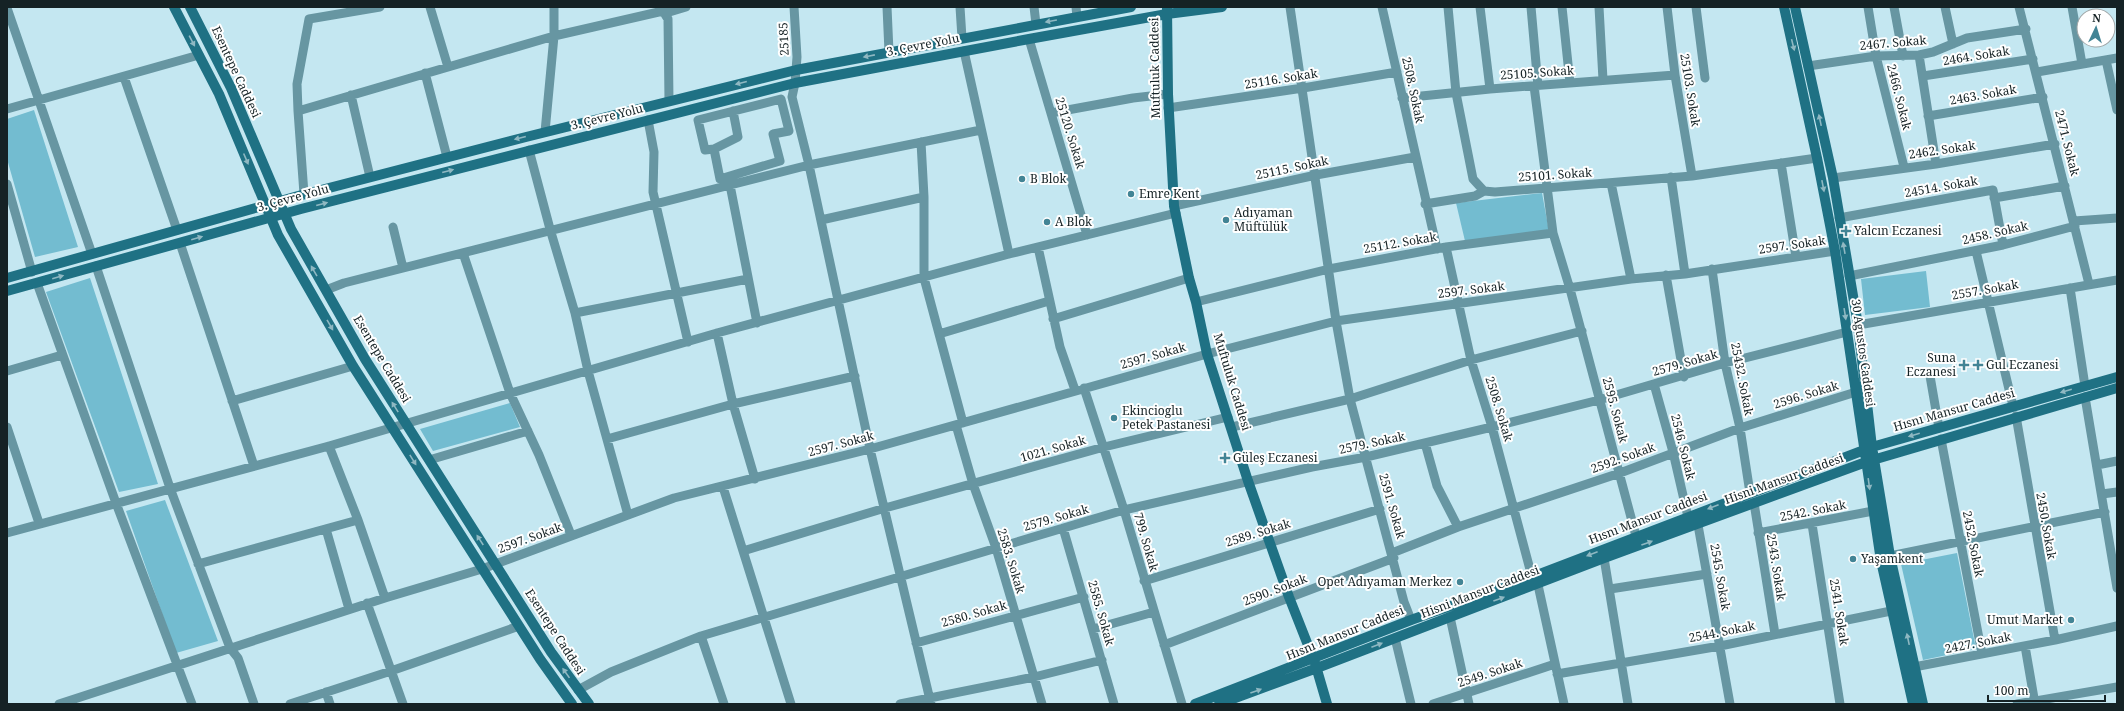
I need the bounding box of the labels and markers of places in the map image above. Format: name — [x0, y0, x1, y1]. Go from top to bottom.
place label: B Blok — [1030, 170, 1067, 187]
marker: B Blok — [1017, 174, 1027, 184]
place label: Emre Kent — [1139, 185, 1200, 202]
marker: Emre Kent — [1126, 189, 1136, 199]
place label: Adıyaman Müftülük — [1234, 204, 1293, 235]
place label: A Blok — [1055, 213, 1093, 230]
marker: Adıyaman Müftülük — [1221, 215, 1231, 225]
marker: A Blok — [1042, 217, 1052, 227]
place label: Yalcın Eczanesi — [1853, 222, 1942, 239]
marker: Yalcın Eczanesi — [1841, 226, 1851, 236]
place label: Suna Eczanesi — [1906, 349, 1956, 380]
place label: Gul Eczanesi — [1986, 356, 2059, 373]
marker: Suna Eczanesi — [1959, 360, 1969, 370]
marker: Gul Eczanesi — [1973, 360, 1983, 370]
place label: Ekincioglu Petek Pastanesi — [1122, 402, 1210, 433]
marker: Ekincioglu Petek Pastanesi — [1109, 413, 1119, 423]
place label: Güleş Eczanesi — [1233, 449, 1318, 466]
marker: Güleş Eczanesi — [1220, 453, 1230, 463]
place label: Yaşamkent — [1860, 550, 1923, 567]
marker: Yaşamkent — [1848, 554, 1858, 564]
place label: Opet Adıyaman Merkez — [1317, 573, 1452, 590]
marker: Opet Adıyaman Merkez — [1455, 577, 1465, 587]
place label: Umut Market — [1987, 611, 2063, 628]
marker: Umut Market — [2066, 615, 2076, 625]

